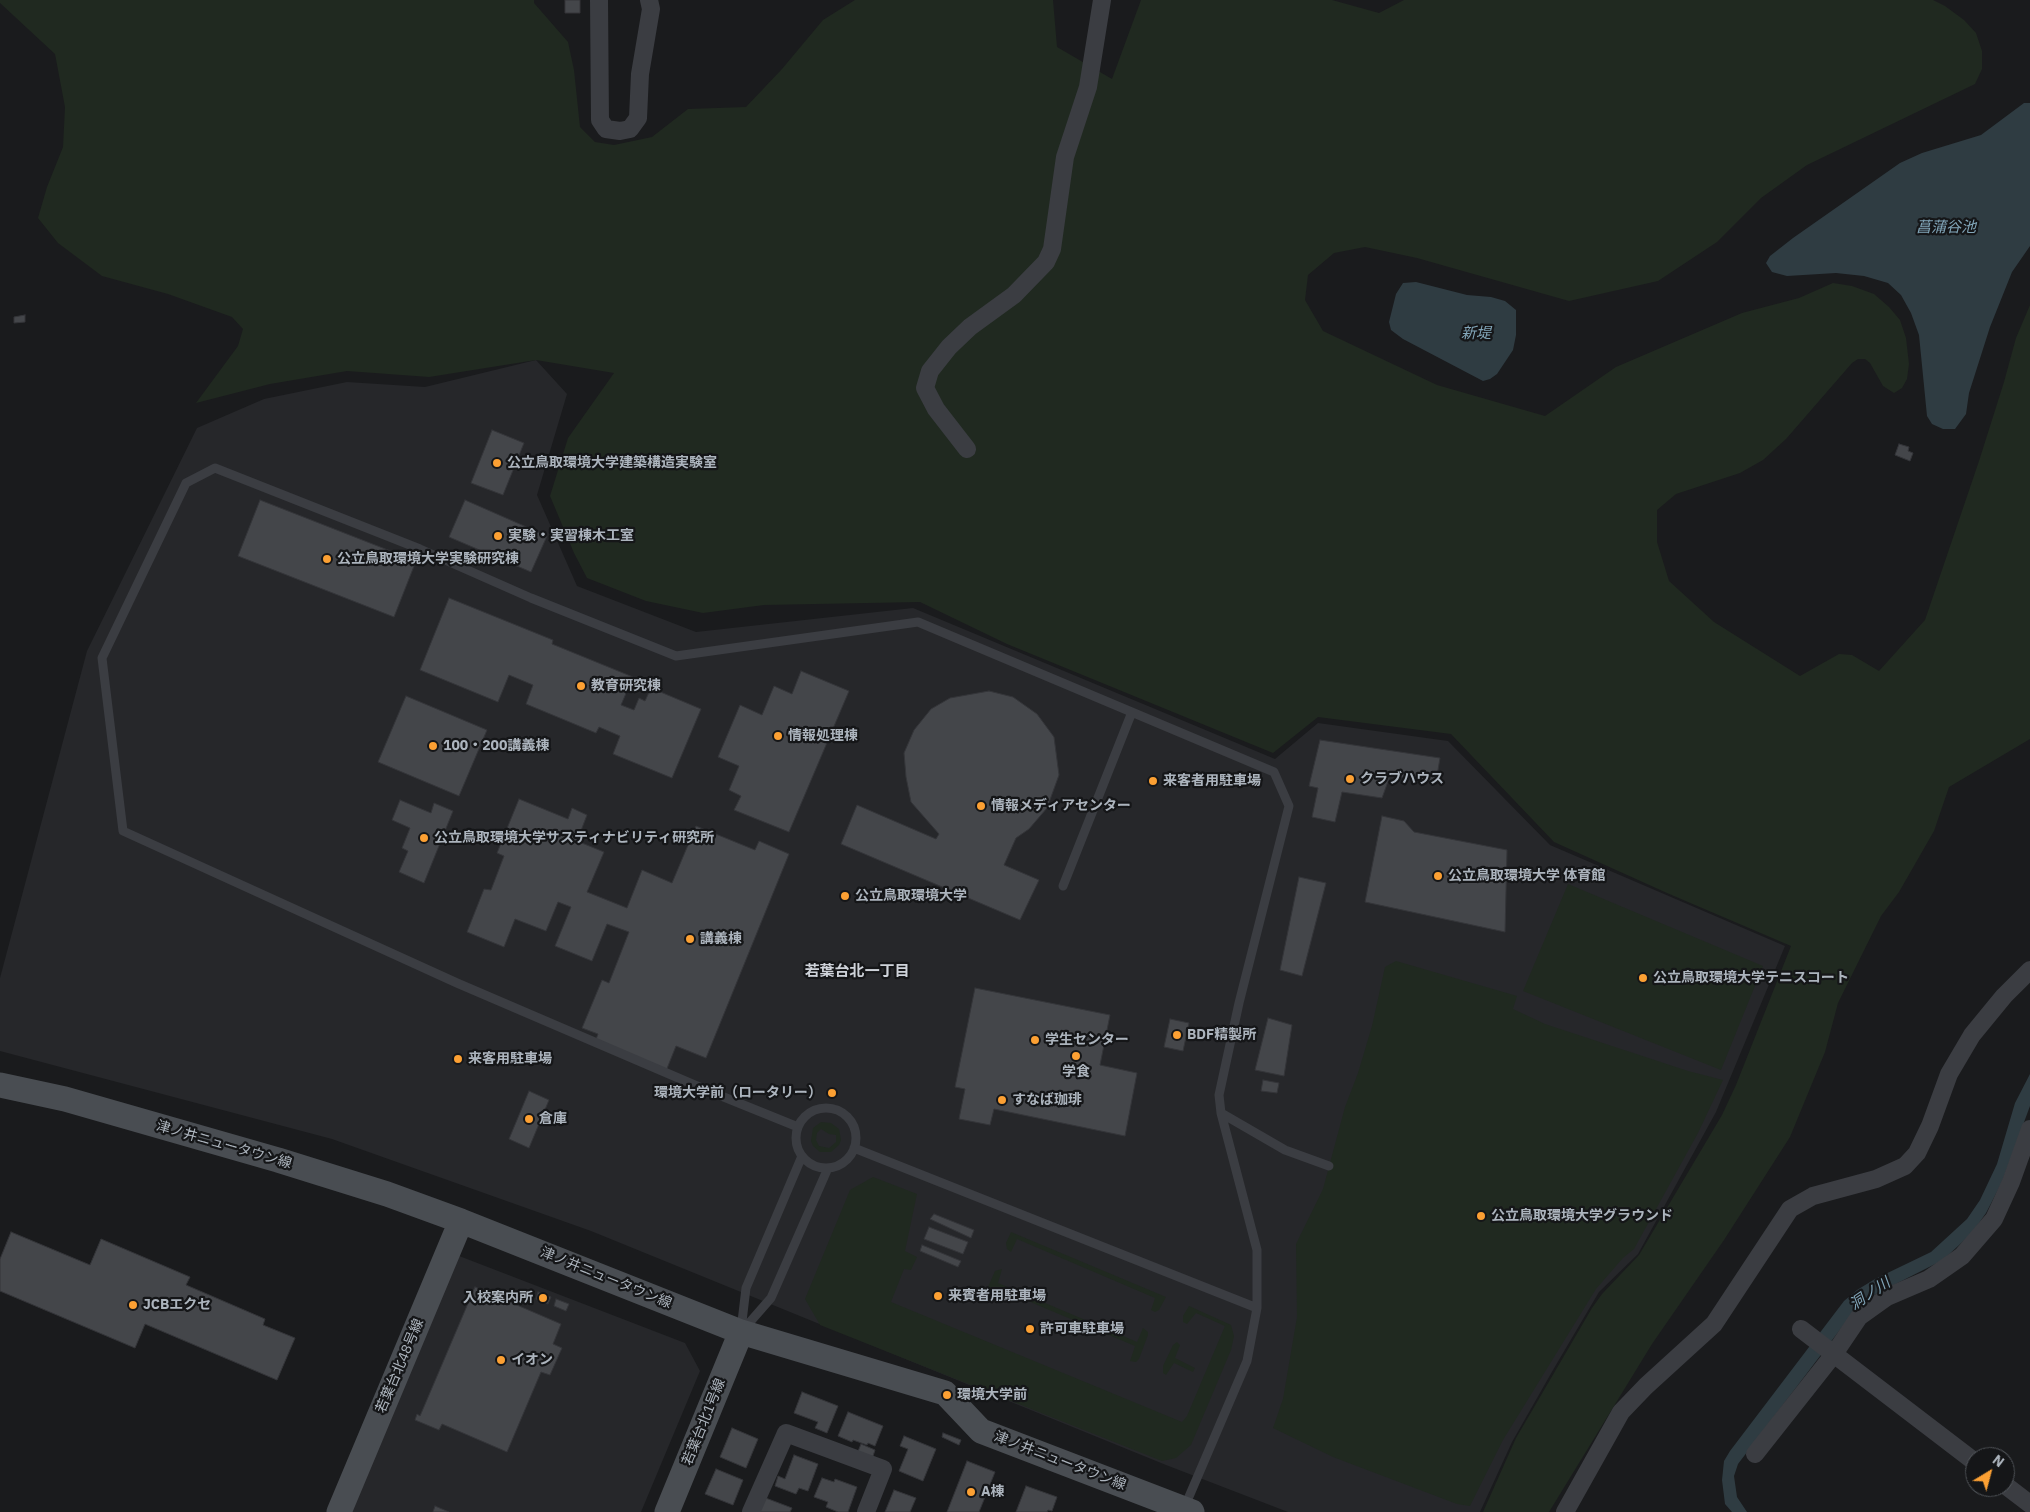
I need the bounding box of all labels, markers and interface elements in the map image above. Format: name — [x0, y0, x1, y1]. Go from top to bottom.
water label: 菖蒲谷池 — [1916, 219, 1976, 237]
water label: 新堤 — [1461, 325, 1491, 343]
place label: 公立鳥取環境大学建築構造実験室 — [507, 455, 717, 471]
marker: 公立鳥取環境大学建築構造実験室 — [491, 457, 503, 469]
place label: 実験・実習棟木工室 — [508, 528, 634, 544]
marker: 実験・実習棟木工室 — [492, 530, 504, 542]
place label: 公立鳥取環境大学実験研究棟 — [337, 551, 519, 567]
marker: 公立鳥取環境大学実験研究棟 — [321, 553, 333, 565]
place label: 教育研究棟 — [591, 678, 661, 694]
marker: 教育研究棟 — [575, 680, 587, 692]
place label: 情報処理棟 — [788, 728, 858, 744]
marker: 情報処理棟 — [772, 730, 784, 742]
place label: 100・200講義棟 — [443, 738, 549, 754]
marker: 100・200講義棟 — [427, 740, 439, 752]
place label: クラブハウス — [1360, 771, 1444, 787]
place label: 来客者用駐車場 — [1163, 773, 1261, 789]
marker: クラブハウス — [1344, 773, 1356, 785]
marker: 来客者用駐車場 — [1147, 775, 1159, 787]
place label: 情報メディアセンター — [991, 798, 1131, 814]
marker: 情報メディアセンター — [975, 800, 987, 812]
place label: 公立鳥取環境大学サスティナビリティ研究所 — [434, 830, 714, 846]
marker: 公立鳥取環境大学サスティナビリティ研究所 — [418, 832, 430, 844]
place label: 公立鳥取環境大学 体育館 — [1448, 868, 1605, 884]
marker: 公立鳥取環境大学 体育館 — [1432, 870, 1444, 882]
place label: 公立鳥取環境大学 — [855, 888, 967, 904]
marker: 公立鳥取環境大学 — [839, 890, 851, 902]
place label: 講義棟 — [700, 931, 742, 947]
marker: 講義棟 — [684, 933, 696, 945]
district label: 若葉台北一丁目 — [805, 963, 909, 981]
place label: 公立鳥取環境大学テニスコート — [1653, 970, 1849, 986]
marker: 公立鳥取環境大学テニスコート — [1637, 972, 1649, 984]
place label: BDF精製所 — [1187, 1027, 1256, 1043]
marker: BDF精製所 — [1171, 1029, 1183, 1041]
place label: 学生センター — [1045, 1032, 1129, 1048]
marker: 学生センター — [1029, 1034, 1041, 1046]
marker: 学食 — [1070, 1050, 1082, 1062]
place label: 来客用駐車場 — [468, 1051, 552, 1067]
marker: 来客用駐車場 — [452, 1053, 464, 1065]
place label: 学食 — [1062, 1064, 1090, 1080]
place label: 環境大学前（ロータリー） — [654, 1085, 822, 1101]
marker: 環境大学前（ロータリー） — [826, 1087, 838, 1099]
place label: すなば珈琲 — [1012, 1092, 1082, 1108]
marker: すなば珈琲 — [996, 1094, 1008, 1106]
place label: 倉庫 — [539, 1111, 567, 1127]
marker: 倉庫 — [523, 1113, 535, 1125]
street label: 津ノ井ニュータウン線 — [154, 1118, 294, 1172]
place label: 公立鳥取環境大学グラウンド — [1491, 1208, 1673, 1224]
marker: 公立鳥取環境大学グラウンド — [1475, 1210, 1487, 1222]
street label: 津ノ井ニュータウン線 — [538, 1244, 674, 1312]
water label: 洞ノ川 — [1846, 1274, 1894, 1314]
place label: 来賓者用駐車場 — [948, 1288, 1046, 1304]
place label: 入校案内所 — [463, 1290, 533, 1306]
marker: 来賓者用駐車場 — [932, 1290, 944, 1302]
marker: 入校案内所 — [537, 1292, 549, 1304]
place label: JCBエクセ — [143, 1297, 211, 1313]
marker: JCBエクセ — [127, 1299, 139, 1311]
street label: 若葉台北48号線 — [373, 1316, 427, 1416]
place label: 許可車駐車場 — [1040, 1321, 1124, 1337]
marker: 許可車駐車場 — [1024, 1323, 1036, 1335]
place label: イオン — [511, 1352, 553, 1368]
marker: イオン — [495, 1354, 507, 1366]
street label: 若葉台北1号線 — [679, 1376, 729, 1468]
place label: 環境大学前 — [957, 1387, 1027, 1403]
marker: 環境大学前 — [941, 1389, 953, 1401]
street label: 津ノ井ニュータウン線 — [992, 1428, 1128, 1494]
north arrow — [1965, 1447, 2015, 1497]
text: N — [1989, 1451, 2008, 1471]
place label: A棟 — [981, 1484, 1005, 1500]
marker: A棟 — [965, 1486, 977, 1498]

